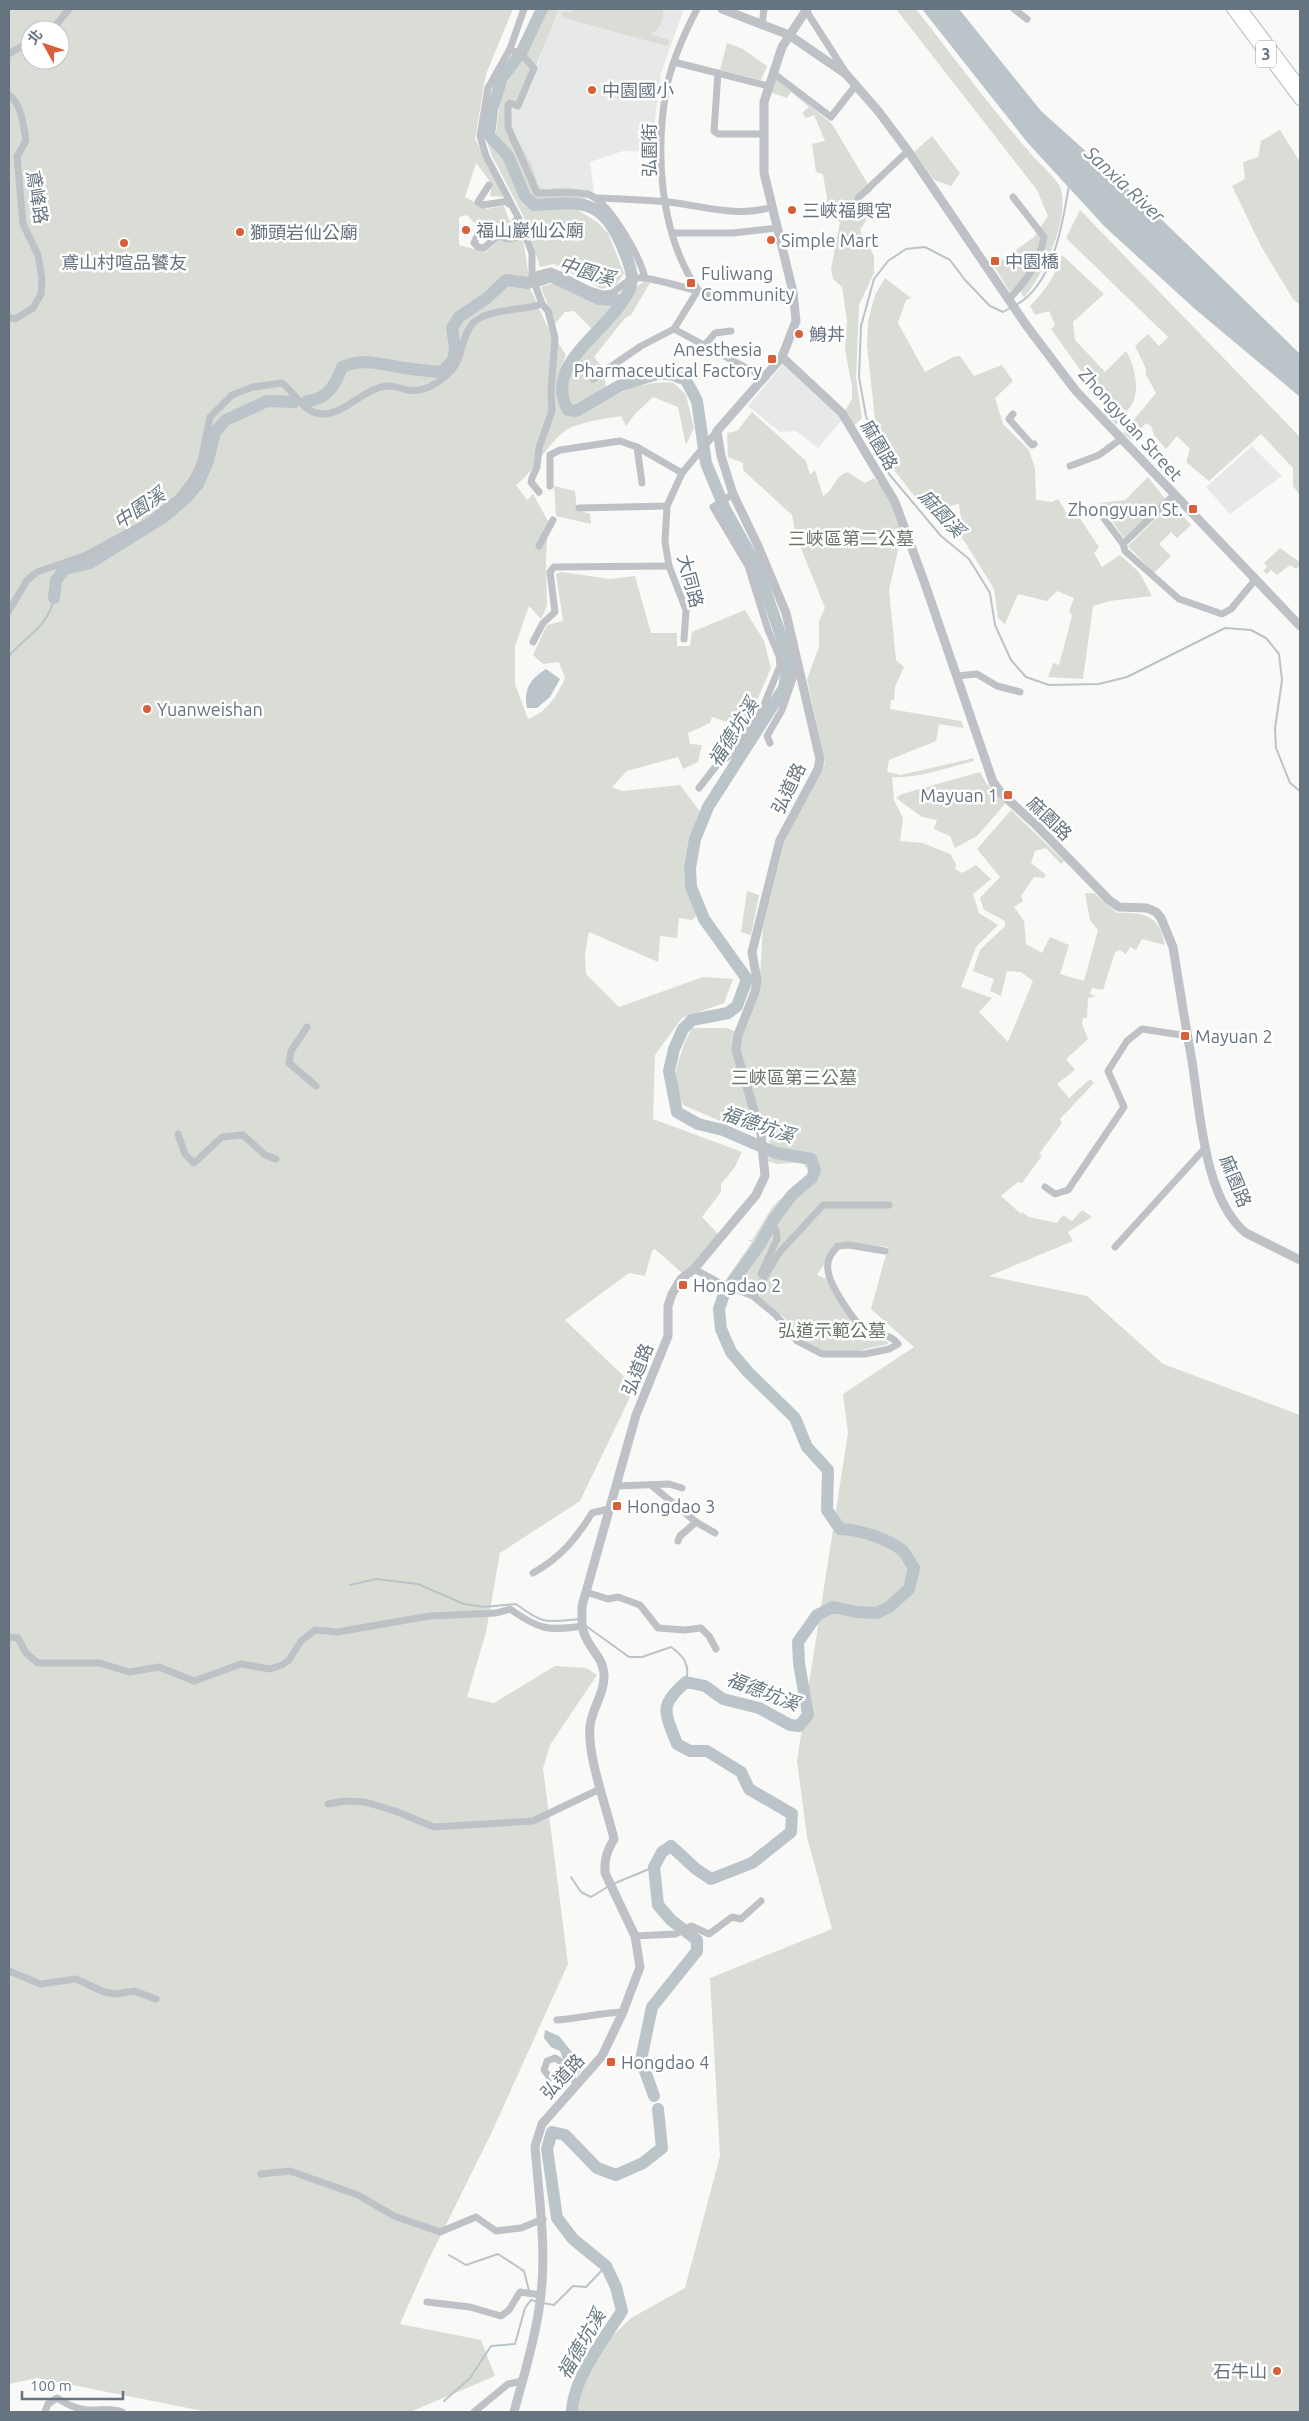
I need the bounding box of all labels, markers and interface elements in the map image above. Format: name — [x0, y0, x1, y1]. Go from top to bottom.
north arrow — [20, 20, 70, 70]
text: 北 — [24, 26, 46, 47]
road number: 3 — [1256, 41, 1276, 68]
place label: 中園國小 — [602, 80, 674, 100]
marker: 中園國小 — [586, 84, 598, 96]
street label: 弘園街 — [639, 123, 659, 177]
water label: Sanxia River — [1080, 141, 1170, 227]
street label: 鳶峰路 — [24, 169, 52, 225]
place label: 三峽福興宮 — [802, 200, 892, 220]
marker: 三峽福興宮 — [786, 204, 798, 216]
place label: 福山巖仙公廟 — [476, 220, 584, 240]
place label: 獅頭岩仙公廟 — [250, 222, 358, 242]
marker: 福山巖仙公廟 — [460, 224, 472, 236]
marker: 獅頭岩仙公廟 — [234, 226, 246, 238]
place label: Simple Mart — [781, 230, 878, 250]
marker: Simple Mart — [765, 234, 777, 246]
marker: 鳶山村喧品饕友 — [118, 237, 130, 249]
place label: 中園橋 — [1005, 251, 1059, 271]
place label: 鳶山村喧品饕友 — [61, 252, 187, 272]
water label: 中園溪 — [557, 252, 620, 291]
marker: 中園橋 — [989, 255, 1001, 267]
place label: Fuliwang Community — [701, 263, 795, 304]
marker: Fuliwang Community — [685, 277, 697, 289]
place label: 鯓丼 — [809, 324, 845, 344]
marker: 鯓丼 — [793, 328, 805, 340]
place label: Anesthesia Pharmaceutical Factory — [574, 339, 762, 380]
marker: Anesthesia Pharmaceutical Factory — [766, 353, 778, 365]
street label: Zhongyuan Street — [1075, 364, 1187, 484]
street label: 麻園路 — [858, 417, 902, 473]
water label: 中園溪 — [109, 481, 171, 533]
water label: 麻園溪 — [915, 485, 972, 544]
place label: Zhongyuan St. — [1068, 499, 1183, 519]
marker: Zhongyuan St. — [1187, 503, 1199, 515]
park label: 三峽區第二公墓 — [788, 528, 914, 548]
street label: 大同路 — [674, 552, 708, 610]
water label: 福德坑溪 — [704, 691, 764, 770]
place label: Yuanweishan — [157, 699, 263, 719]
marker: Yuanweishan — [141, 703, 153, 715]
street label: 弘道路 — [767, 759, 809, 817]
place label: Mayuan 1 — [920, 785, 998, 805]
marker: Mayuan 1 — [1002, 789, 1014, 801]
street label: 麻園路 — [1024, 792, 1076, 844]
place label: Mayuan 2 — [1195, 1026, 1273, 1046]
marker: Mayuan 2 — [1179, 1030, 1191, 1042]
park label: 三峽區第三公墓 — [731, 1067, 857, 1087]
water label: 福德坑溪 — [718, 1101, 800, 1148]
street label: 麻園路 — [1217, 1152, 1255, 1210]
place label: Hongdao 2 — [693, 1275, 781, 1295]
marker: Hongdao 2 — [677, 1279, 689, 1291]
park label: 弘道示範公墓 — [778, 1320, 886, 1340]
street label: 弘道路 — [618, 1340, 656, 1398]
place label: Hongdao 3 — [627, 1496, 715, 1516]
marker: Hongdao 3 — [611, 1500, 623, 1512]
water label: 福德坑溪 — [724, 1667, 805, 1716]
street label: 弘道路 — [536, 2049, 588, 2103]
place label: Hongdao 4 — [621, 2052, 709, 2072]
marker: Hongdao 4 — [605, 2056, 617, 2068]
water label: 福德坑溪 — [552, 2303, 611, 2382]
place label: 石牛山 — [1213, 2361, 1267, 2381]
marker: 石牛山 — [1271, 2365, 1283, 2377]
scale bar — [22, 2368, 124, 2400]
text: 100 m — [30, 2377, 72, 2394]

